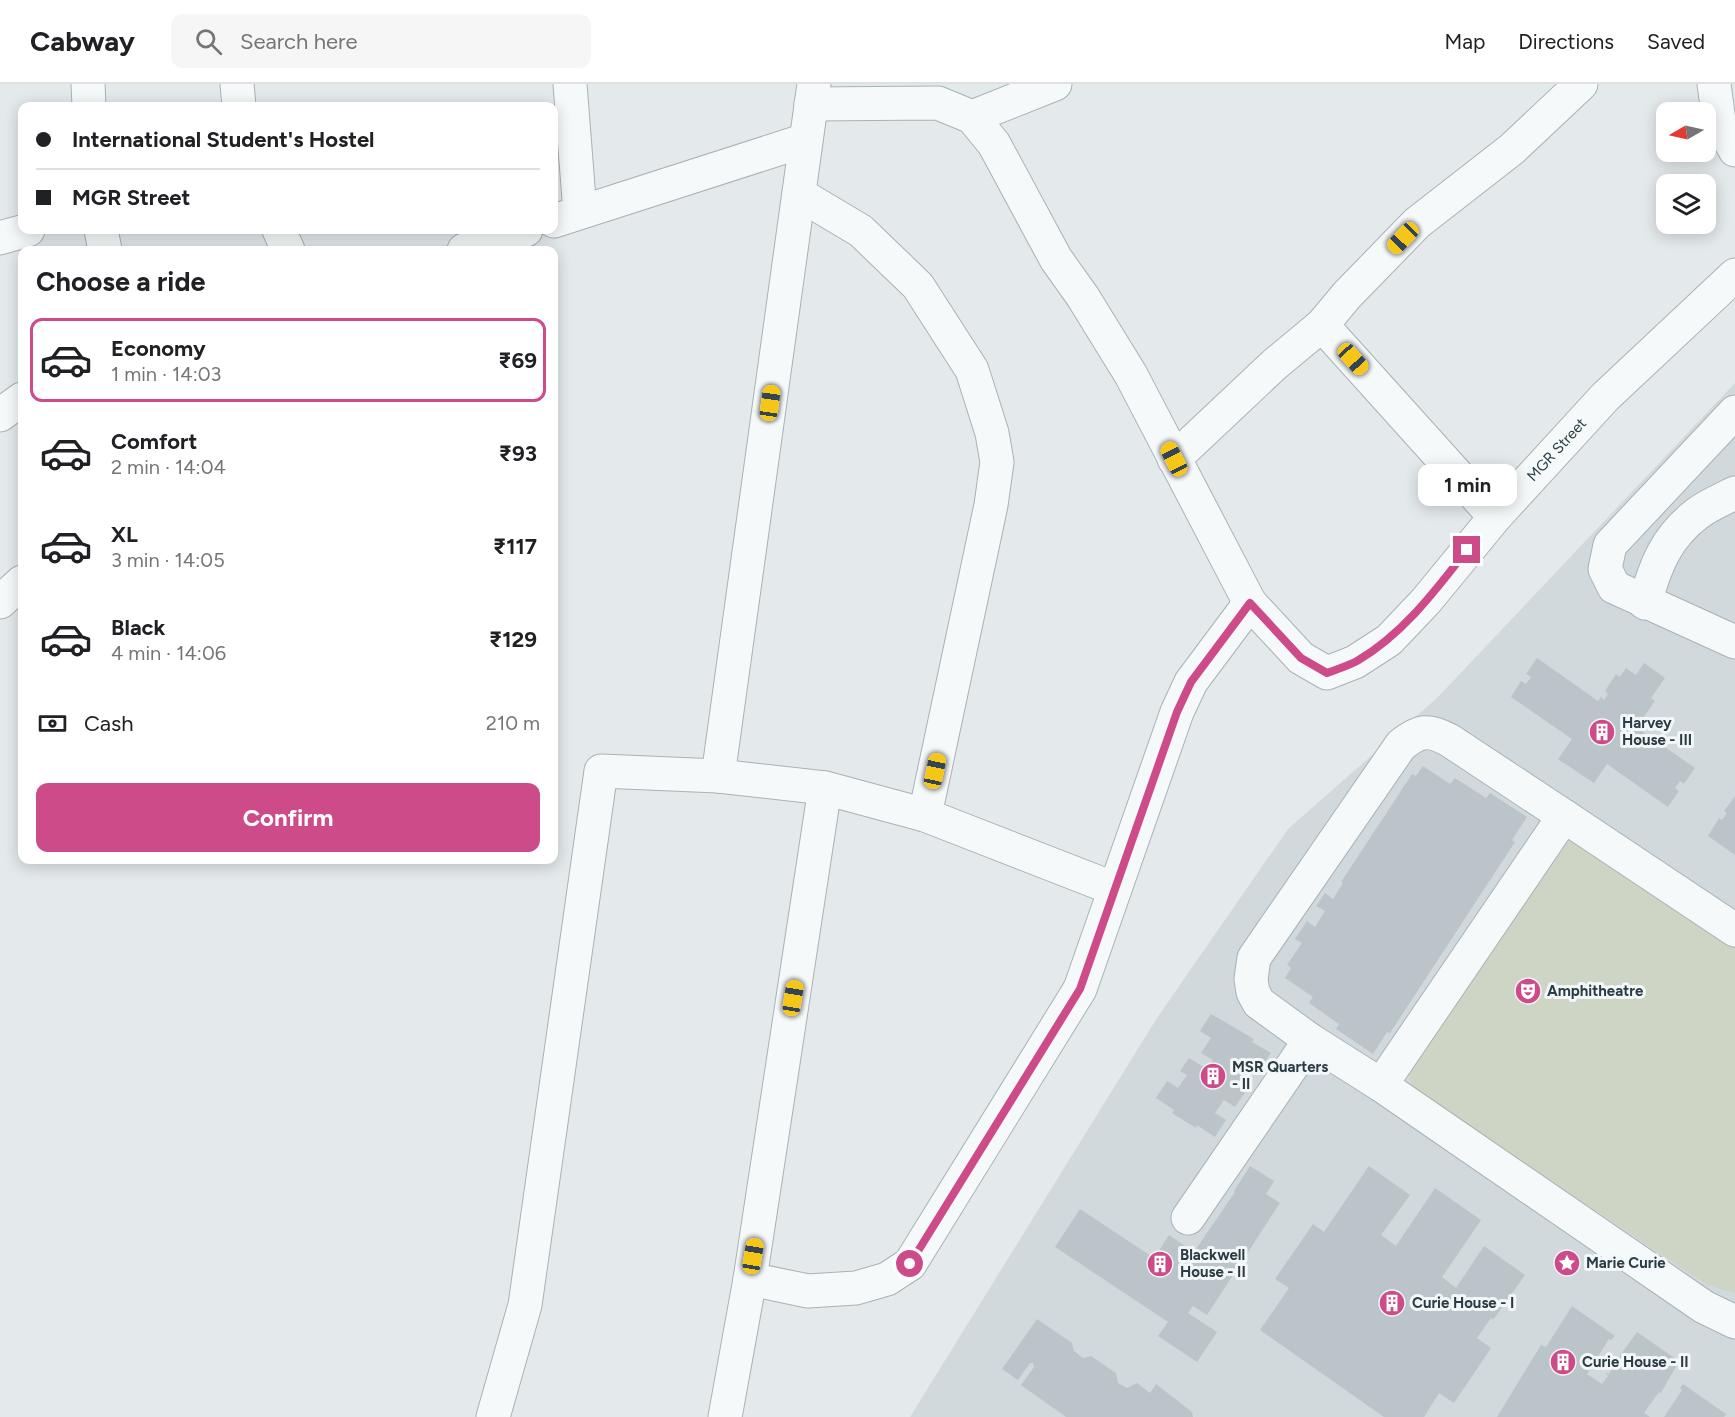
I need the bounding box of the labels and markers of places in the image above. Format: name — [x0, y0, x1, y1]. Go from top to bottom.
place label: Harvey House - III — [1622, 714, 1692, 749]
building icon: Harvey House - III — [1587, 717, 1617, 747]
theatre icon: Amphitheatre — [1513, 976, 1543, 1006]
place label: Amphitheatre — [1547, 982, 1644, 1000]
place label: MSR Quarters - II — [1232, 1058, 1328, 1093]
building icon: MSR Quarters - II — [1198, 1061, 1228, 1091]
place label: Blackwell House - II — [1180, 1246, 1246, 1281]
place icon: Marie Curie — [1552, 1248, 1582, 1278]
building icon: Blackwell House - II — [1145, 1249, 1175, 1279]
place label: Marie Curie — [1586, 1254, 1666, 1272]
building icon: Curie House - I — [1377, 1288, 1407, 1318]
place label: Curie House - I — [1412, 1294, 1514, 1312]
building icon: Curie House - II — [1548, 1347, 1578, 1377]
place label: Curie House - II — [1582, 1353, 1689, 1371]

